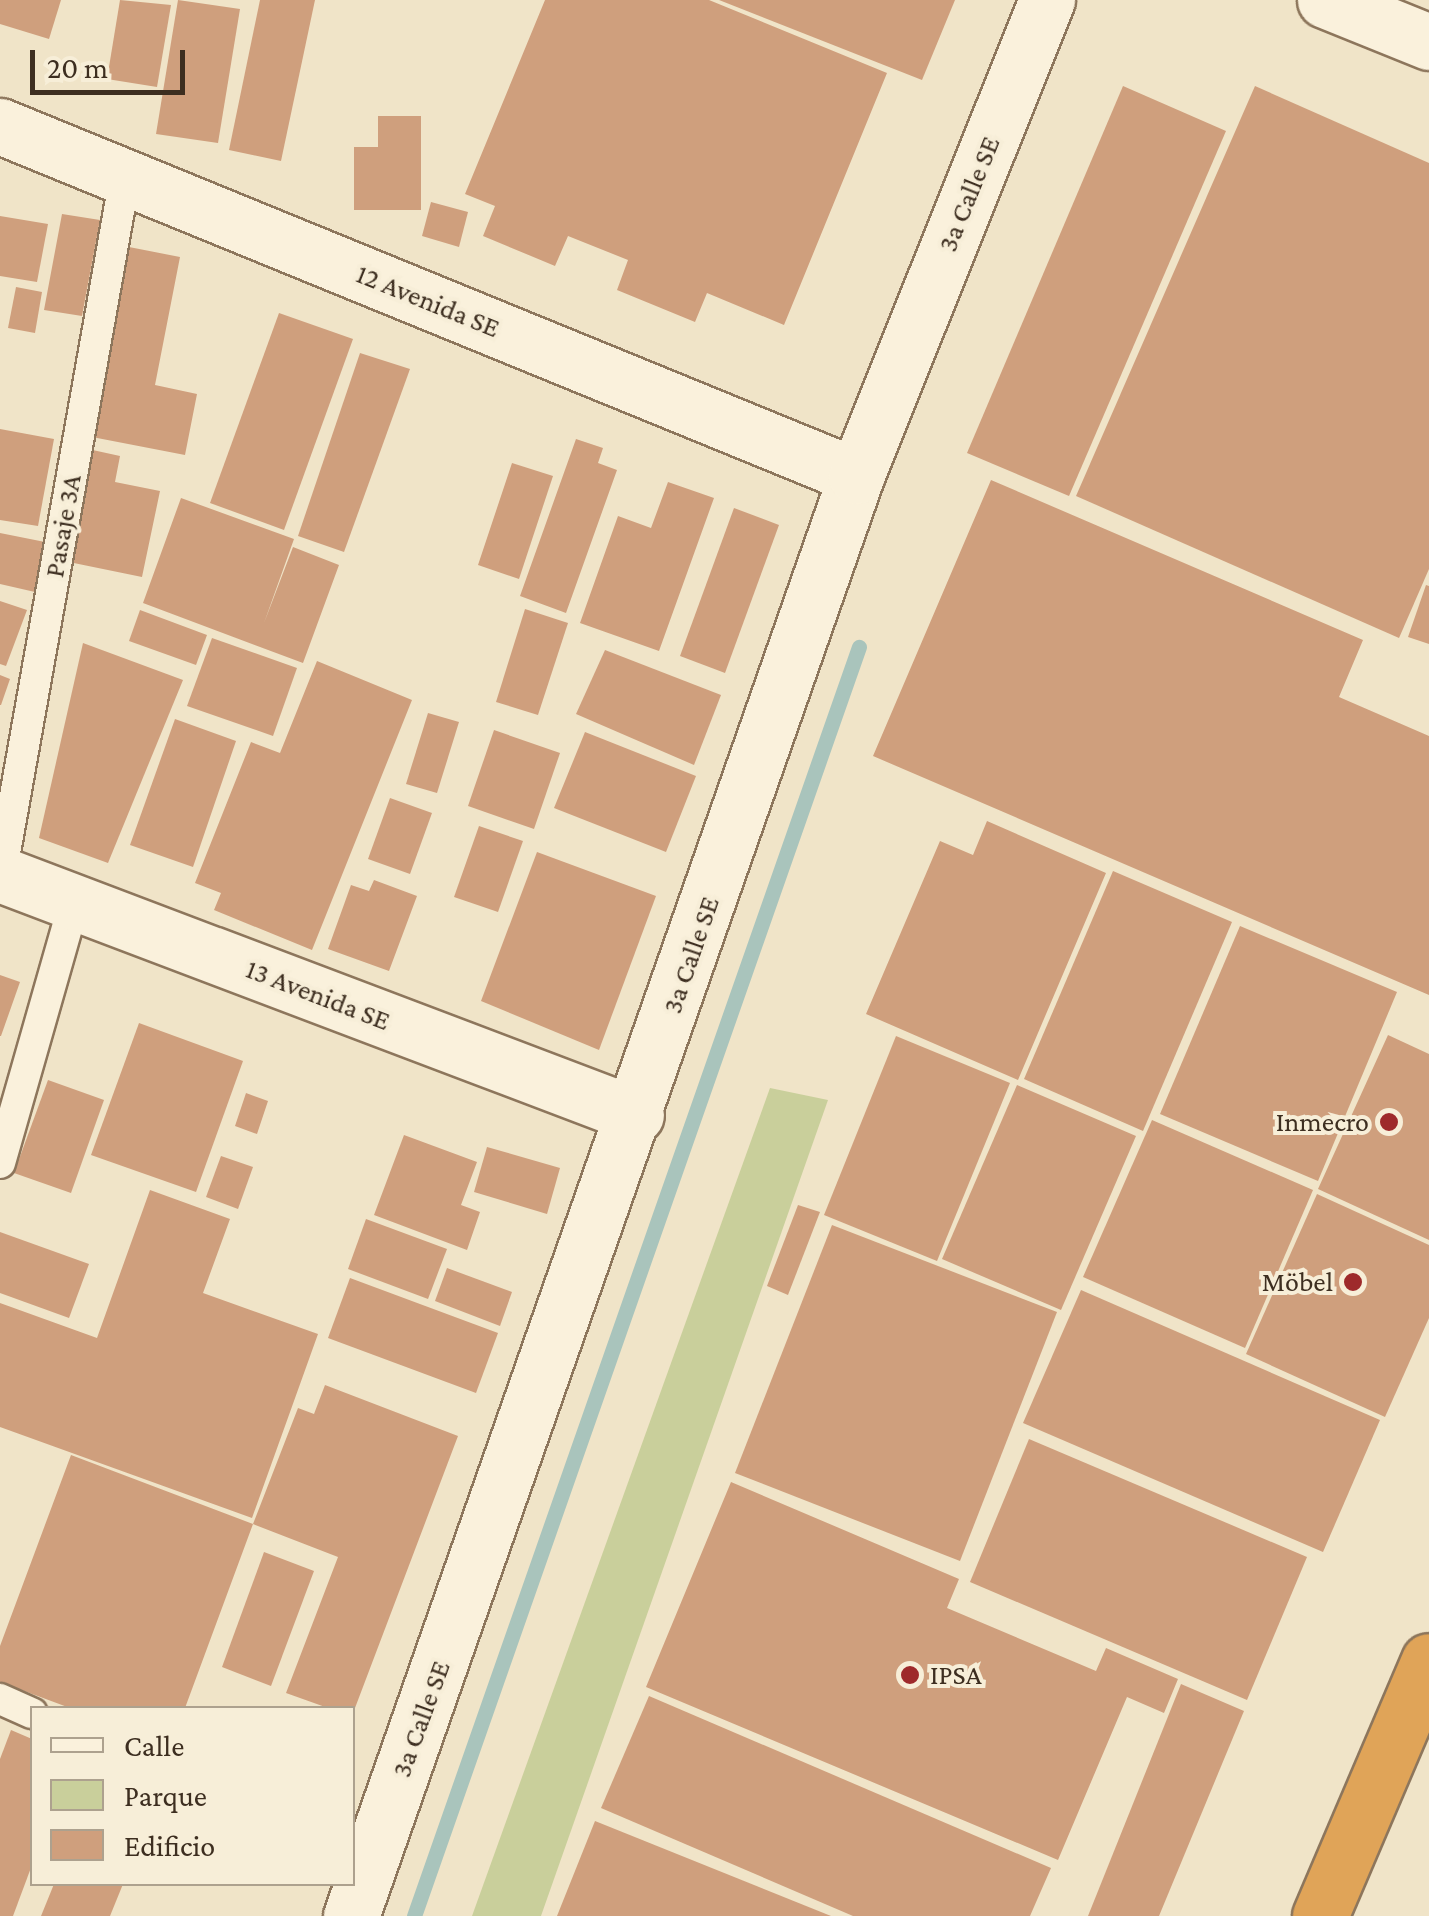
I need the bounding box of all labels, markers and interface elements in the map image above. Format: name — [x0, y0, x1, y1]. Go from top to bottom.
scale bar — [35, 30, 190, 92]
text: 20 m — [47, 51, 108, 84]
street label: 3a Calle SE — [931, 131, 1007, 257]
street label: 12 Avenida SE — [351, 257, 505, 345]
street label: Pasaje 3A — [37, 472, 89, 580]
street label: 3a Calle SE — [655, 892, 727, 1018]
street label: 13 Avenida SE — [241, 952, 395, 1038]
place label: Inmecro — [1276, 1105, 1369, 1139]
marker: Inmecro — [1378, 1111, 1400, 1133]
place label: Möbel — [1262, 1265, 1333, 1299]
marker: Möbel — [1342, 1271, 1364, 1293]
street label: 3a Calle SE — [384, 1656, 458, 1782]
place label: IPSA — [930, 1658, 982, 1692]
marker: IPSA — [899, 1664, 921, 1686]
legend — [30, 1706, 355, 1886]
text: Calle — [124, 1729, 184, 1762]
text: Parque — [124, 1779, 207, 1812]
text: Edificio — [124, 1829, 215, 1862]

